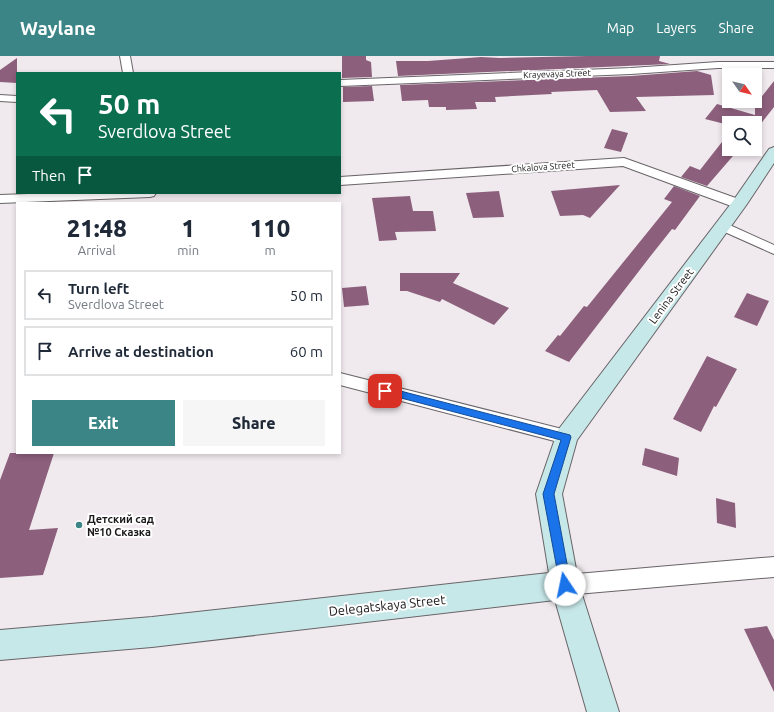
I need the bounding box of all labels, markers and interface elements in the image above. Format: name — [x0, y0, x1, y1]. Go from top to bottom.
text: Waylane — [20, 17, 96, 39]
text: Map — [607, 20, 634, 36]
text: Layers — [656, 20, 696, 36]
text: Share — [718, 20, 754, 36]
street label: Krayevaya Street — [523, 68, 592, 80]
north arrow — [722, 68, 762, 108]
map controls — [722, 68, 762, 156]
icon: left — [32, 88, 84, 140]
text: 50 m — [98, 88, 160, 119]
button: search — [722, 116, 762, 156]
text: Sverdlova Street — [98, 121, 231, 141]
street label: Chkalova Street — [511, 160, 576, 174]
icon: arrive — [74, 164, 96, 186]
text: Then — [32, 167, 66, 184]
text: 21:48 — [67, 215, 127, 242]
text: 1 — [181, 215, 195, 242]
text: 110 — [250, 215, 290, 242]
text: Arrival — [78, 243, 116, 257]
text: min — [177, 243, 199, 257]
text: m — [264, 243, 276, 257]
street label: Lenina Street — [646, 266, 696, 326]
text: Turn left — [68, 280, 129, 297]
icon: left — [34, 284, 56, 306]
text: 50 m — [290, 287, 323, 304]
text: Sverdlova Street — [68, 297, 164, 311]
icon: arrive — [34, 340, 56, 362]
text: Arrive at destination — [68, 343, 214, 360]
text: 60 m — [290, 343, 323, 360]
pin — [368, 374, 402, 408]
icon: arrive — [374, 380, 396, 402]
button: Exit — [32, 400, 175, 446]
button: Share — [183, 400, 325, 446]
place label: Детский сад №10 Сказка — [87, 513, 154, 538]
marker: Детский сад №10 Сказка — [74, 520, 84, 530]
position arrow — [544, 564, 586, 606]
street label: Delegatskaya Street — [328, 592, 446, 618]

